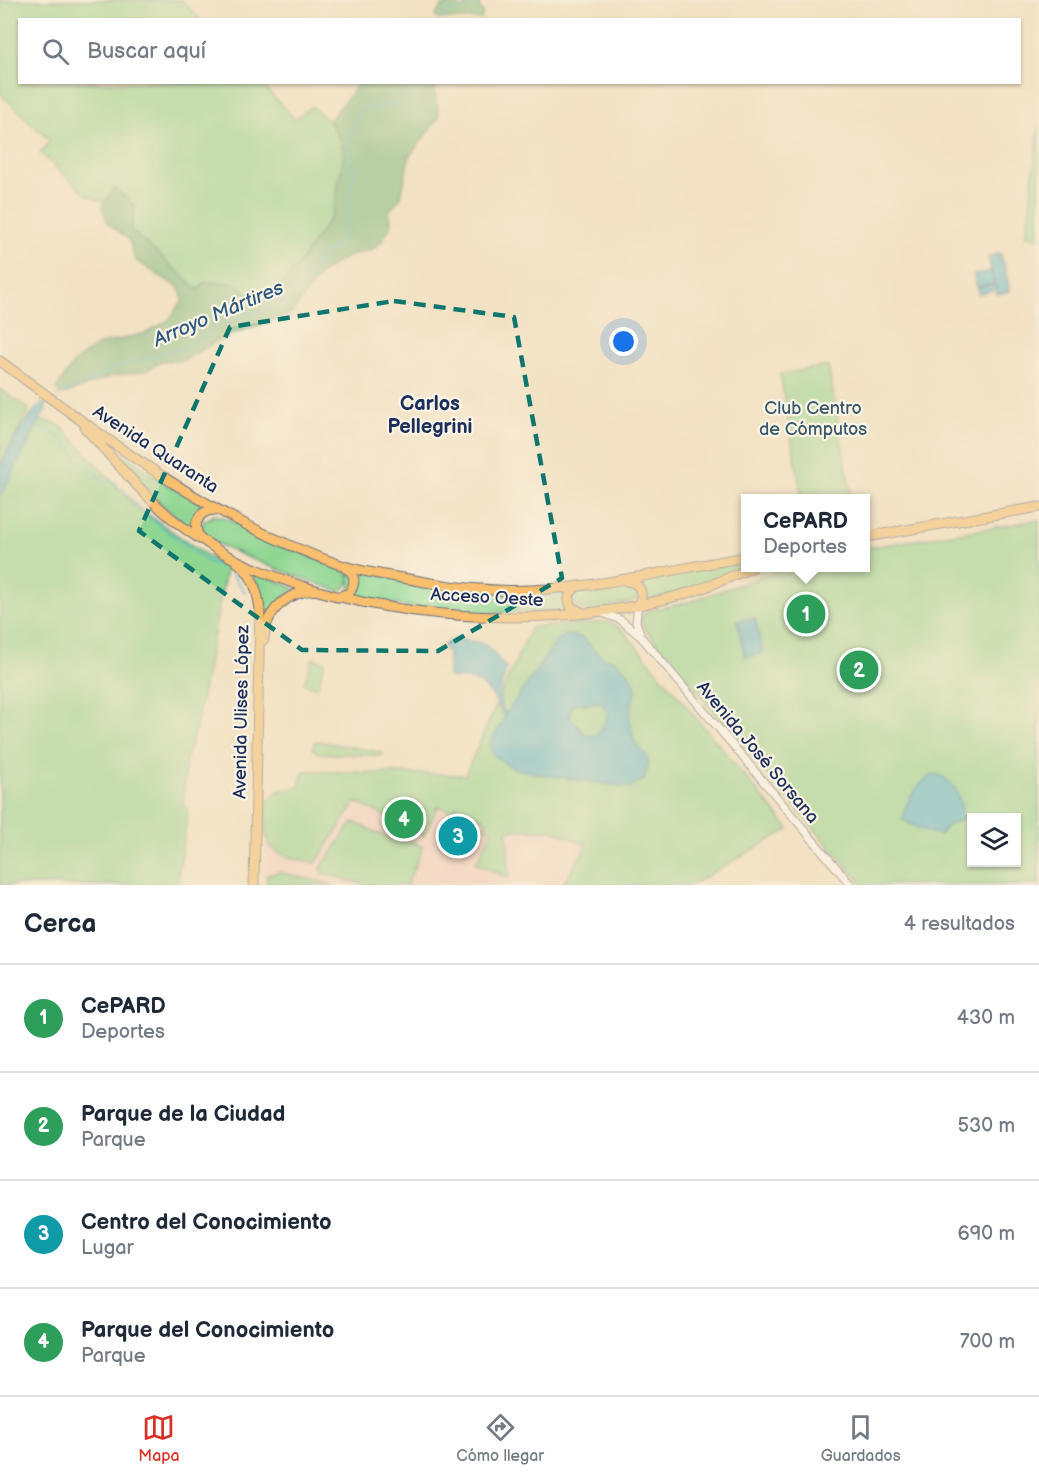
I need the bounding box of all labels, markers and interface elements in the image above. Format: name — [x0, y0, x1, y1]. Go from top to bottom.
search box — [18, 18, 1021, 84]
icon: search — [39, 35, 72, 68]
text: Buscar aquí — [87, 38, 206, 65]
water label: Arroyo Mártires — [149, 276, 287, 353]
your location — [609, 327, 638, 356]
district label: Carlos Pellegrini — [388, 392, 472, 439]
park label: Club Centro de Cómputos — [759, 398, 867, 440]
street label: Avenida Quaranta — [89, 401, 222, 498]
popup — [741, 494, 870, 572]
text: CePARD — [763, 508, 848, 535]
text: Deportes — [763, 535, 847, 559]
street label: Acceso Oeste — [430, 584, 544, 611]
pin: 1 — [786, 592, 826, 636]
street label: Avenida Ulises López — [229, 624, 254, 799]
pin: 2 — [840, 648, 878, 692]
street label: Avenida José Sorsana — [692, 677, 823, 828]
pin: 4 — [384, 796, 424, 842]
map controls — [967, 813, 1021, 867]
button: layers — [967, 813, 1021, 867]
pin: 3 — [438, 814, 478, 858]
text: Cerca — [24, 909, 96, 940]
text: 4 resultados — [904, 912, 1015, 936]
text: CePARD — [81, 993, 166, 1020]
text: 1 — [39, 1006, 48, 1030]
text: 430 m — [957, 1006, 1015, 1030]
text: Deportes — [81, 1020, 165, 1044]
text: Parque de la Ciudad — [81, 1101, 285, 1128]
text: 2 — [38, 1114, 49, 1138]
text: 530 m — [958, 1114, 1015, 1138]
text: Parque — [81, 1128, 146, 1152]
text: Centro del Conocimiento — [81, 1209, 332, 1236]
text: 3 — [38, 1222, 49, 1246]
text: 690 m — [958, 1222, 1015, 1246]
text: Lugar — [81, 1236, 134, 1260]
text: Parque del Conocimiento — [81, 1317, 334, 1344]
text: 4 — [38, 1330, 49, 1354]
text: 700 m — [960, 1330, 1015, 1354]
text: Parque — [81, 1344, 146, 1368]
tab: Mapa — [138, 1411, 180, 1466]
tab: Cómo llegar — [456, 1411, 544, 1466]
tab: Guardados — [821, 1411, 901, 1466]

